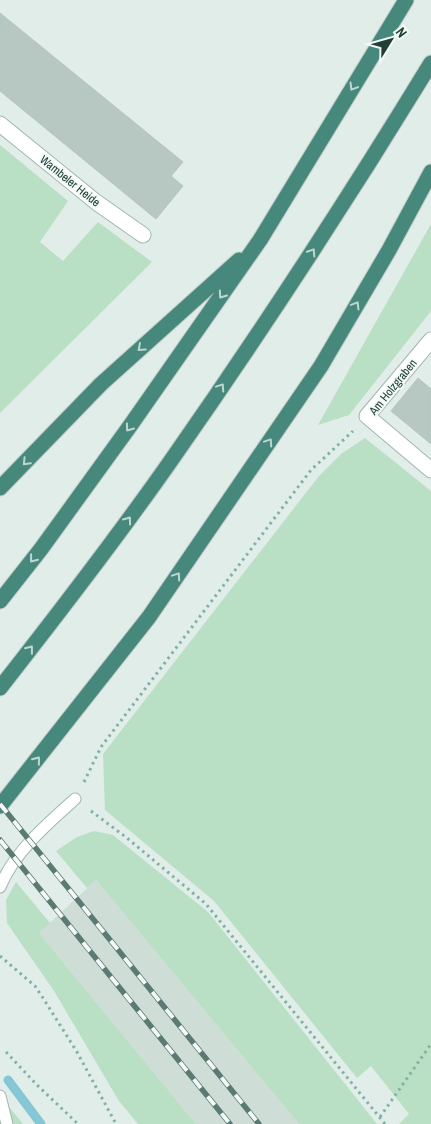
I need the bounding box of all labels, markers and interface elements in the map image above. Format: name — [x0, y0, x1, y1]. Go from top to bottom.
north arrow — [366, 15, 416, 65]
text: N — [392, 23, 411, 41]
one-way arrow — [350, 81, 360, 90]
street label: Wambeler Heide — [36, 152, 104, 210]
one-way arrow — [306, 249, 316, 258]
one-way arrow — [219, 289, 228, 298]
one-way arrow — [350, 302, 360, 311]
one-way arrow — [138, 342, 147, 351]
street label: Am Holzgraben — [365, 356, 421, 419]
one-way arrow — [215, 383, 224, 393]
one-way arrow — [126, 422, 135, 432]
one-way arrow — [263, 438, 272, 448]
one-way arrow — [22, 456, 31, 465]
one-way arrow — [122, 517, 130, 526]
one-way arrow — [31, 553, 39, 562]
one-way arrow — [171, 572, 180, 582]
one-way arrow — [24, 646, 33, 655]
one-way arrow — [32, 757, 40, 766]

